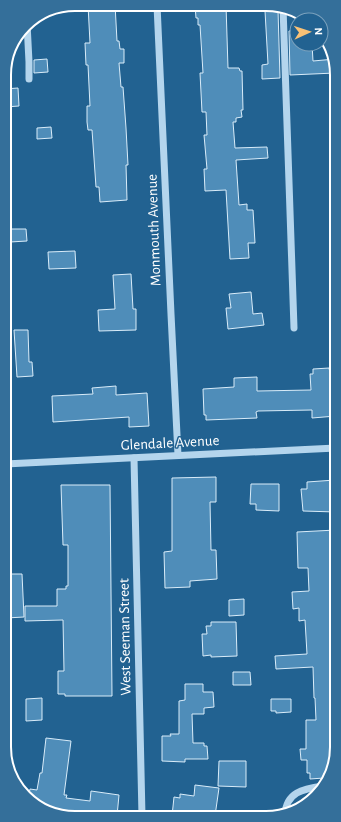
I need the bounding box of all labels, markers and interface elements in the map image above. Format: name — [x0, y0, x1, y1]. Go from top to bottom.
north arrow — [289, 12, 329, 52]
text: N — [313, 27, 324, 36]
street label: Monmouth Avenue — [145, 174, 163, 286]
street label: Glendale Avenue — [120, 433, 220, 453]
street label: West Seeman Street — [116, 578, 134, 696]

